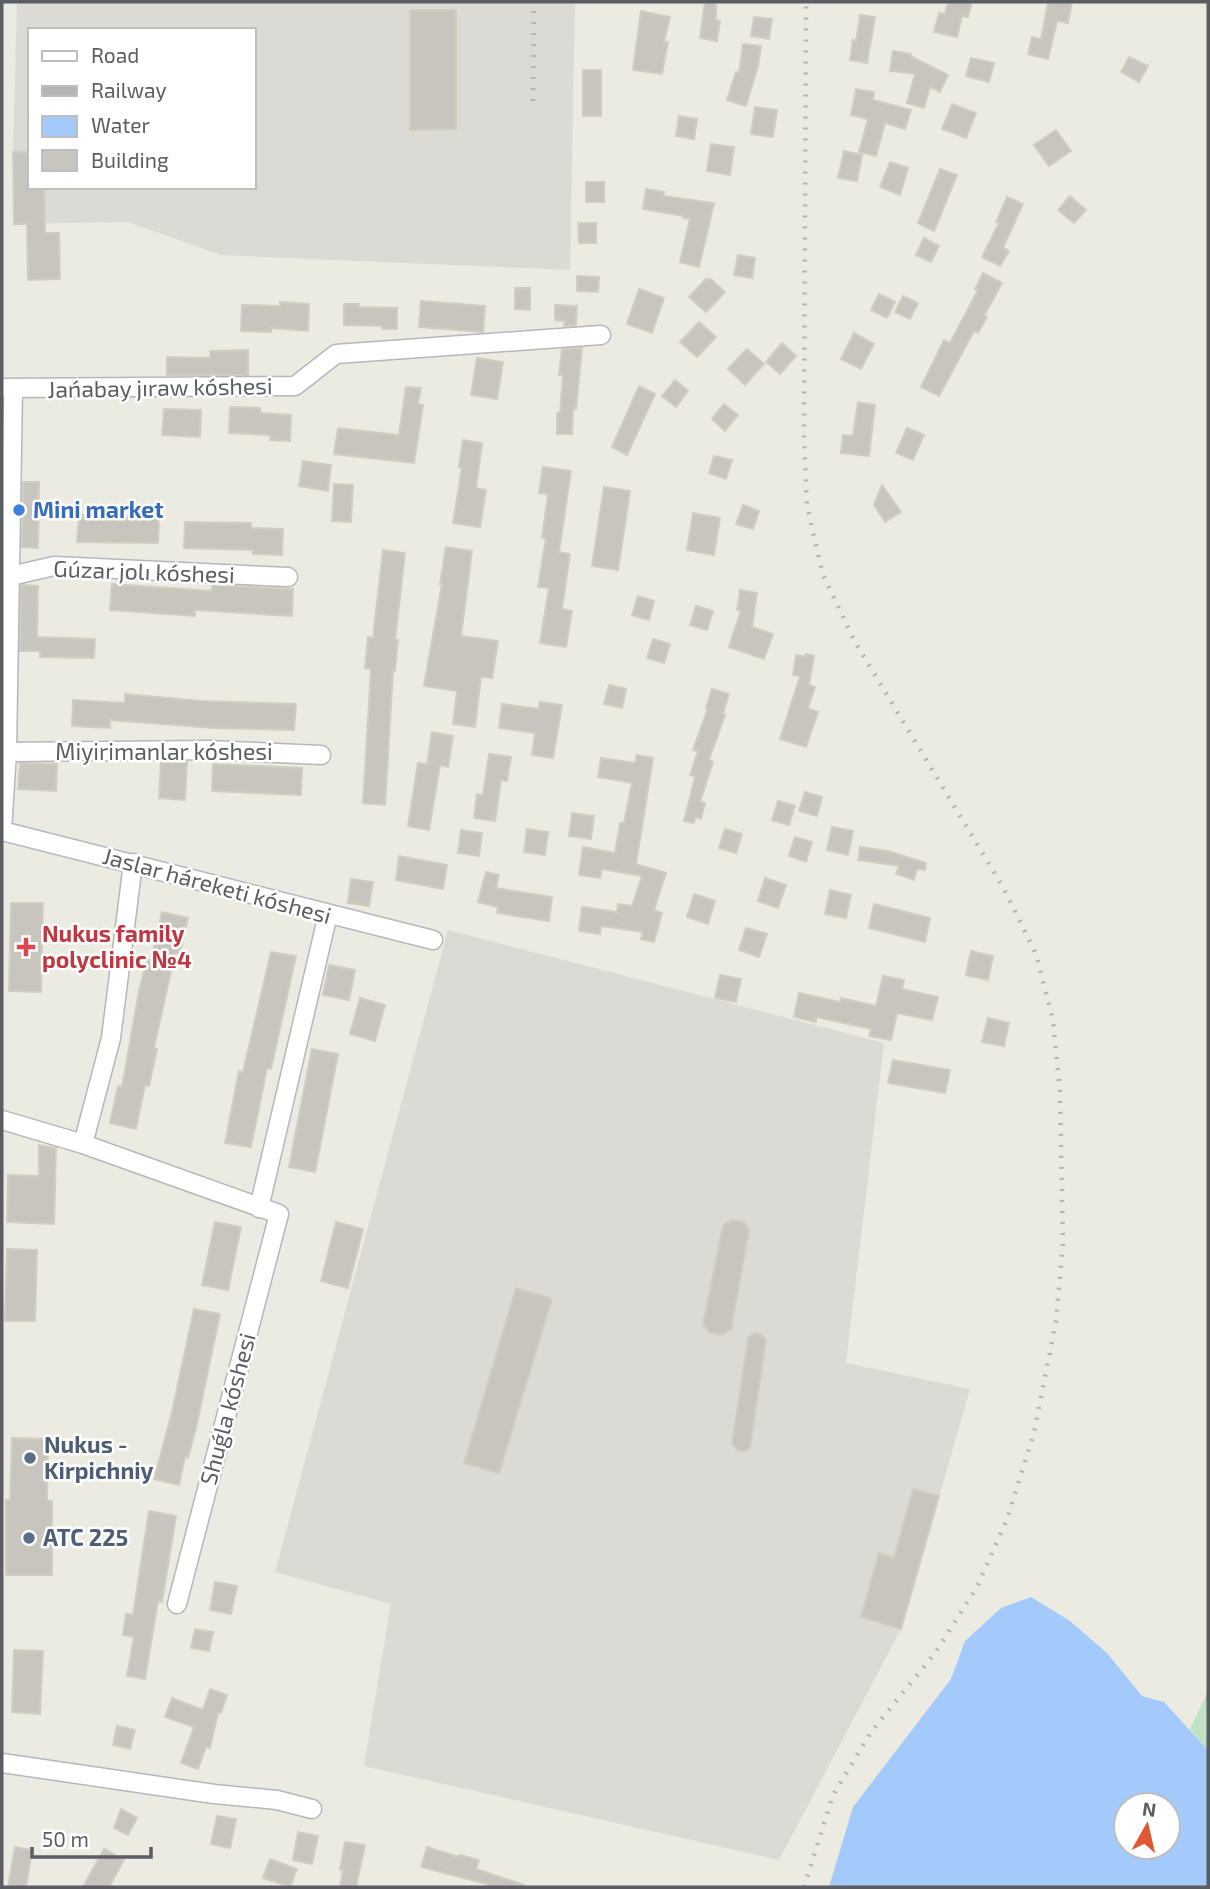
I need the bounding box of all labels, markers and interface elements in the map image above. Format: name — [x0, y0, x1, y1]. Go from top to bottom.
legend — [28, 28, 256, 189]
text: Road — [91, 42, 139, 67]
text: Railway — [91, 77, 167, 102]
text: Water — [91, 112, 150, 137]
text: Building — [91, 147, 169, 172]
street label: Jańabay jıraw kóshesi — [47, 371, 273, 403]
place label: Mini market — [33, 495, 164, 523]
marker: Mini market — [11, 502, 27, 518]
street label: Gúzar jolı kóshesi — [53, 554, 235, 588]
street label: Miyirimanlar kóshesi — [55, 737, 273, 765]
street label: Jaslar háreketi kóshesi — [100, 841, 334, 929]
place label: Nukus family polyclinic №4 — [42, 919, 192, 973]
marker: Nukus family polyclinic №4 — [16, 937, 36, 957]
street label: Shuǵla kóshesi — [193, 1330, 261, 1488]
place label: Nukus - Kirpichniy — [44, 1430, 154, 1484]
marker: Nukus - Kirpichniy — [22, 1450, 38, 1466]
place label: АТС 225 — [43, 1523, 128, 1551]
marker: АТС 225 — [21, 1530, 37, 1546]
north arrow — [1112, 1791, 1182, 1861]
text: N — [1141, 1796, 1158, 1821]
scale bar — [32, 1815, 150, 1859]
text: 50 m — [42, 1826, 89, 1851]

